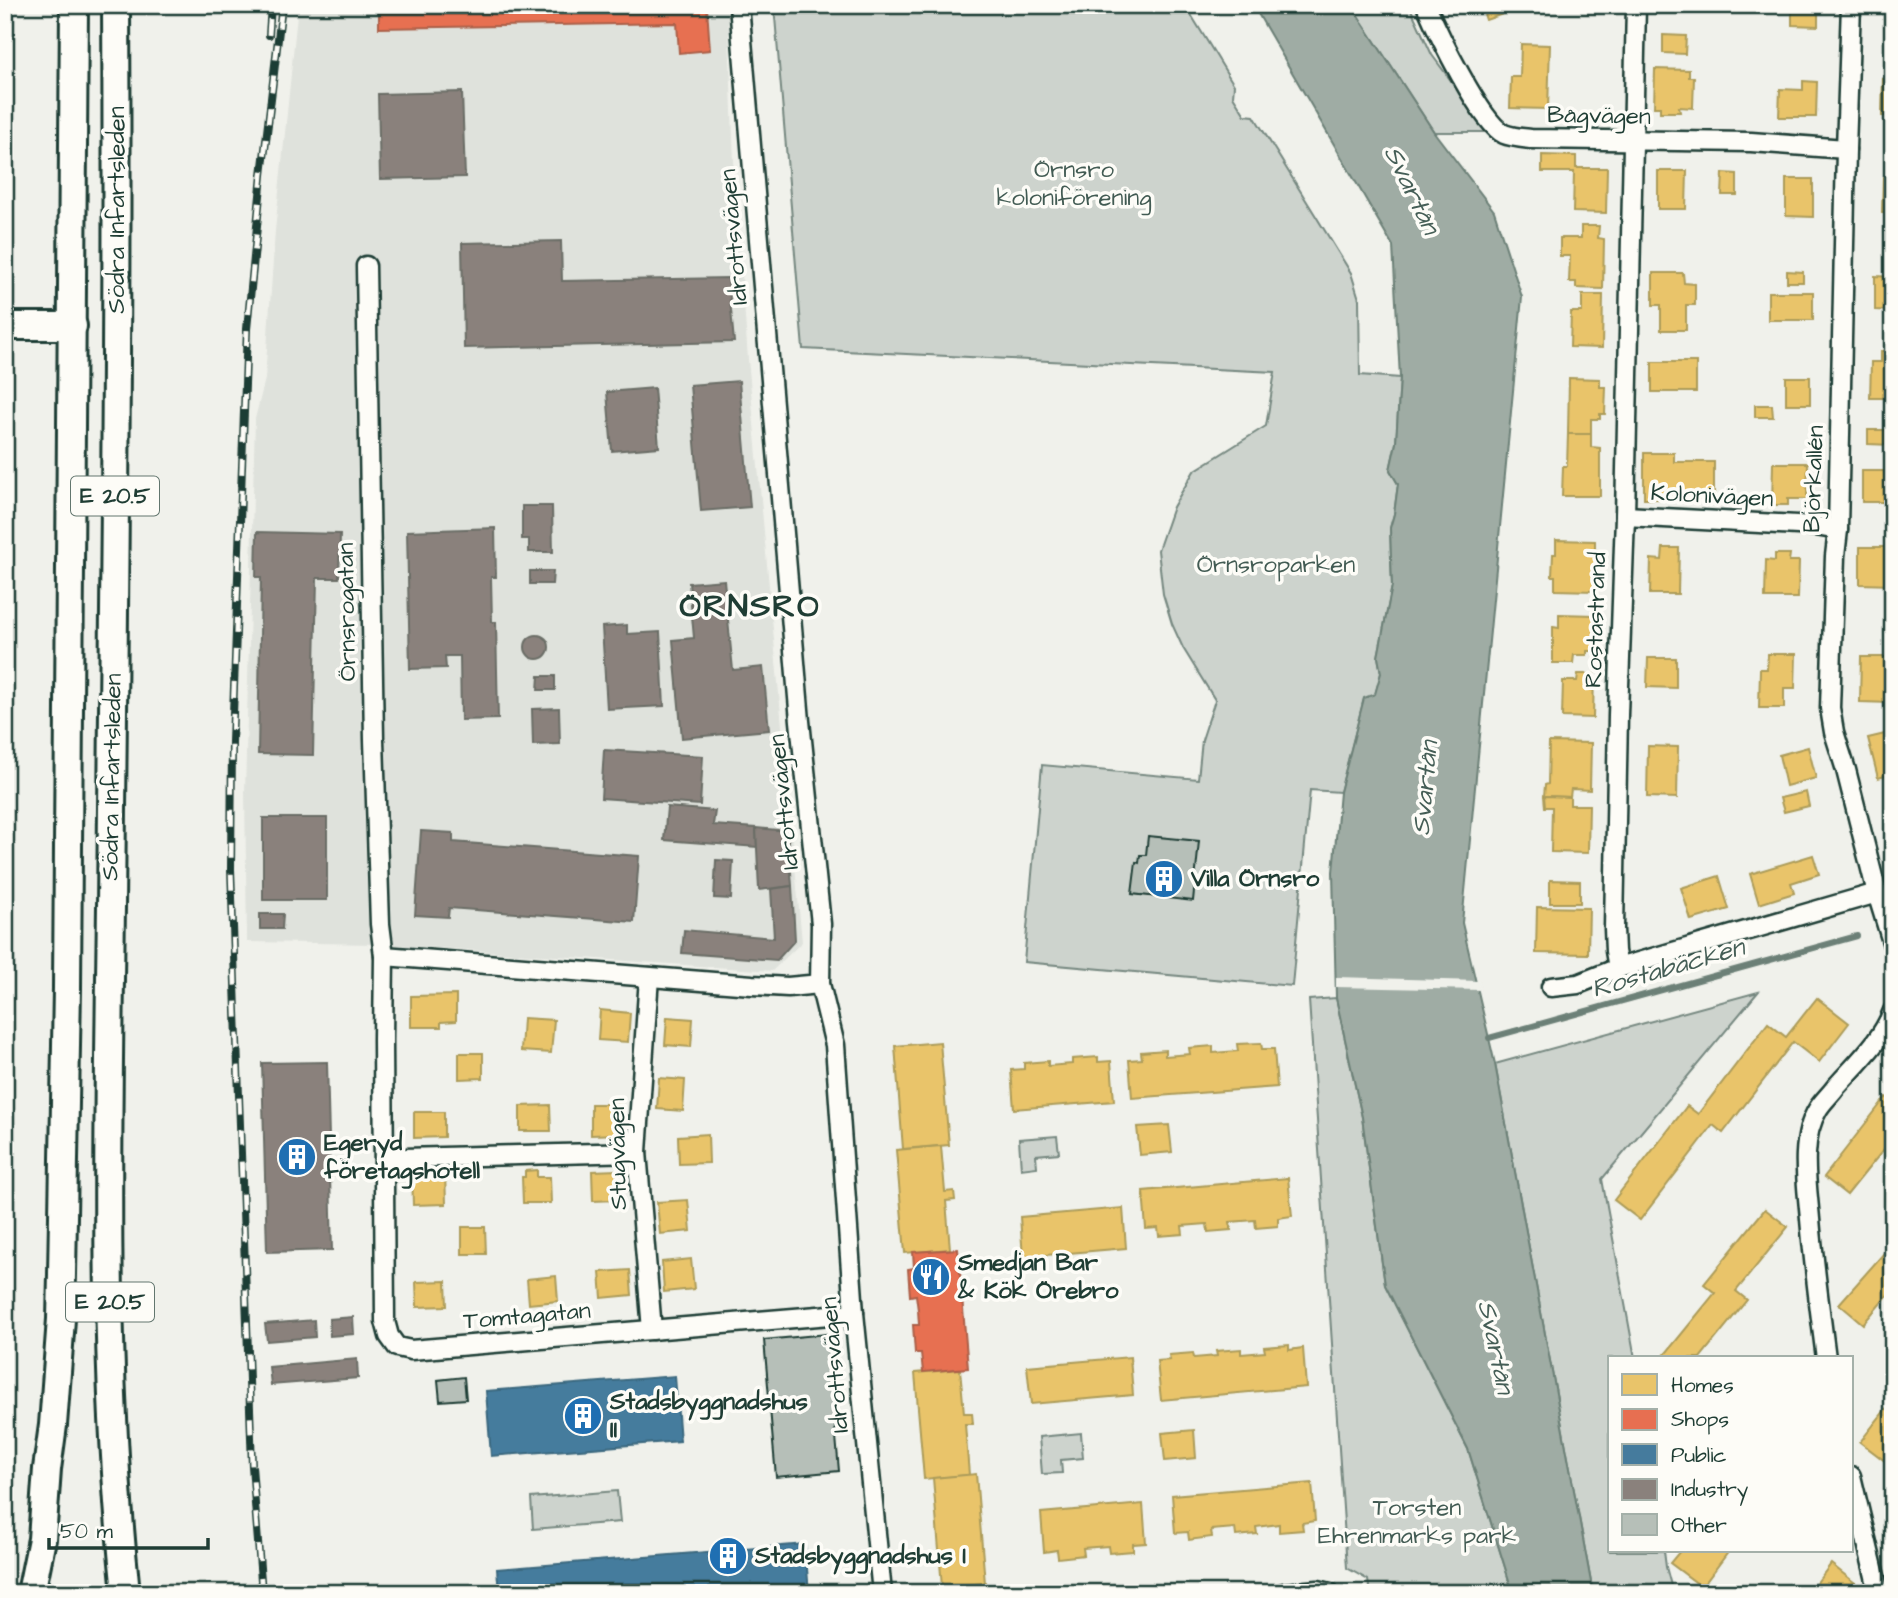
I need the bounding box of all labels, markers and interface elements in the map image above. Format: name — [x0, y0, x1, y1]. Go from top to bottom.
street label: Bågvägen — [1547, 98, 1651, 135]
street label: Södra Infartsleden — [100, 106, 134, 314]
water label: Svartån — [1375, 140, 1450, 242]
park label: Örnsro koloniförening — [996, 153, 1152, 216]
street label: Idrottsvägen — [711, 168, 758, 306]
street label: Björkallén — [1795, 425, 1833, 533]
road number: E 20.5 — [71, 476, 159, 516]
street label: Kolonivägen — [1650, 476, 1774, 517]
street label: Örnsrogatan — [329, 542, 366, 682]
park label: Örnsroparken — [1197, 548, 1355, 582]
street label: Rostastrand — [1577, 551, 1615, 689]
district label: ÖRNSRO — [679, 584, 821, 629]
street label: Södra Infartsleden — [93, 673, 131, 881]
street label: Idrottsvägen — [760, 732, 809, 871]
water label: Svartån — [1403, 737, 1447, 837]
building icon: Villa Örnsro — [1143, 858, 1185, 900]
place label: Villa Örnsro — [1190, 862, 1320, 896]
water label: Rostabäcken — [1587, 928, 1750, 1007]
street label: Stugvägen — [600, 1098, 637, 1210]
place label: Egeryd företagshotell — [323, 1126, 480, 1189]
building icon: Egeryd företagshotell — [276, 1136, 318, 1178]
place label: Smedjan Bar & Kök Örebro — [957, 1246, 1119, 1308]
restaurant icon: Smedjan Bar & Kök Örebro — [910, 1256, 952, 1298]
road number: E 20.5 — [66, 1282, 154, 1322]
street label: Tomtagatan — [462, 1294, 592, 1339]
street label: Idrottsvägen — [812, 1296, 859, 1434]
water label: Svartån — [1469, 1297, 1524, 1399]
legend — [1608, 1356, 1853, 1552]
text: Homes — [1671, 1371, 1734, 1400]
place label: Stadsbyggnadshus II — [609, 1385, 808, 1447]
building icon: Stadsbyggnadshus II — [562, 1395, 604, 1437]
text: Shops — [1671, 1405, 1729, 1435]
text: Public — [1671, 1441, 1727, 1470]
text: Industry — [1671, 1475, 1749, 1506]
park label: Torsten Ehrenmarks park — [1318, 1491, 1516, 1553]
scale bar — [49, 1507, 208, 1551]
text: Other — [1671, 1511, 1727, 1540]
text: 50 m — [60, 1517, 114, 1546]
building icon: Stadsbyggnadshus I — [707, 1535, 749, 1577]
place label: Stadsbyggnadshus I — [754, 1539, 966, 1575]

